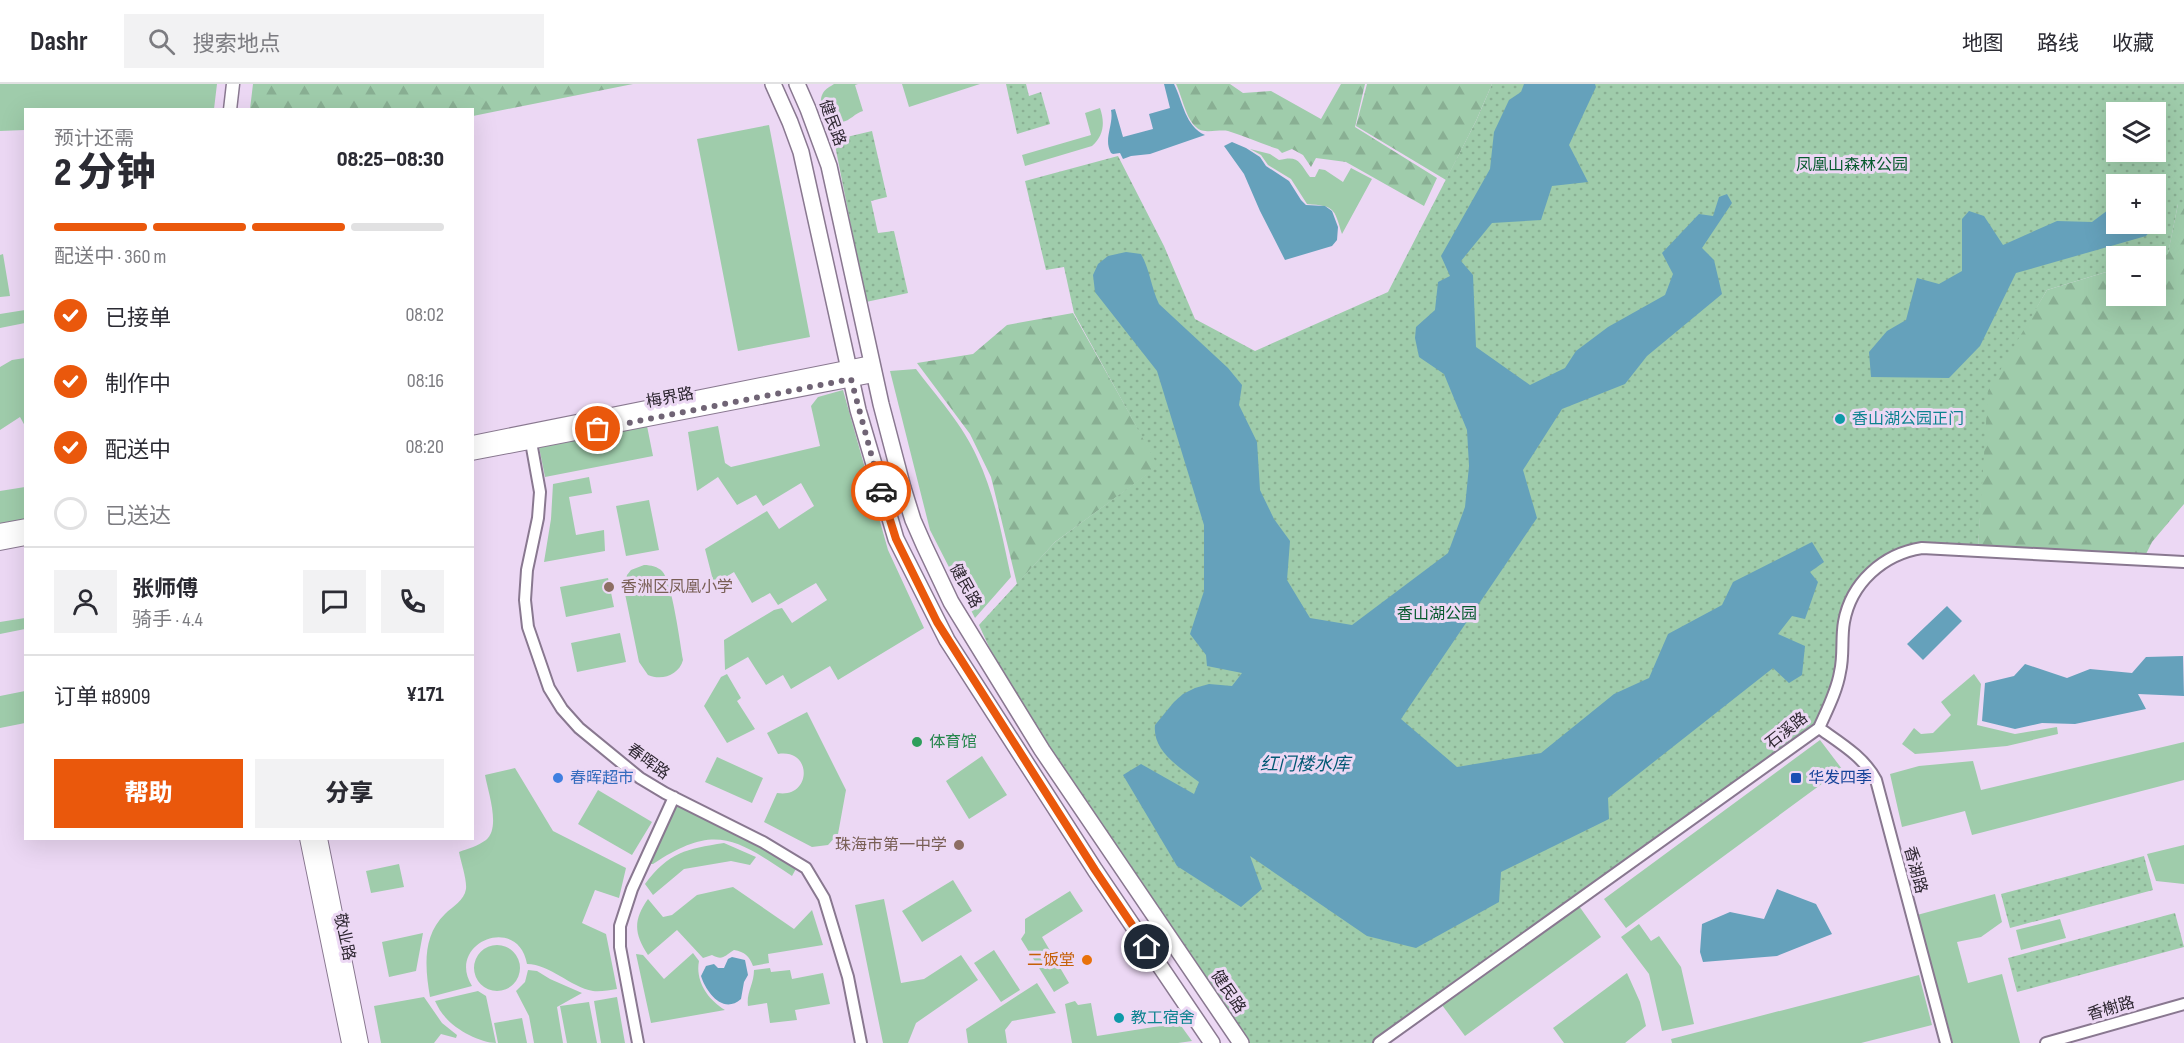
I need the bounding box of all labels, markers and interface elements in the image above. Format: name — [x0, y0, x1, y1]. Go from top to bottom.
search box — [124, 14, 544, 68]
text: Dashr — [30, 25, 88, 58]
icon: search — [145, 25, 178, 58]
text: 搜索地点 — [193, 31, 281, 58]
text: 地图 — [1962, 31, 2004, 56]
text: 路线 — [2037, 31, 2079, 56]
text: 收藏 — [2112, 31, 2154, 56]
street label: 健民路 — [815, 97, 849, 149]
map controls — [2106, 102, 2166, 306]
button: layers — [2106, 102, 2166, 162]
text: 预计还需 — [54, 127, 134, 151]
text: 08:25–08:30 — [337, 146, 444, 173]
text: 2 分钟 — [54, 150, 156, 197]
park label: 凤凰山森林公园 — [1796, 156, 1908, 175]
button: + — [2106, 174, 2166, 234]
text: 配送中 · 360 m — [54, 245, 166, 269]
button: − — [2106, 246, 2166, 306]
icon: check — [54, 299, 87, 332]
text: 08:02 — [405, 303, 444, 327]
text: 已接单 — [105, 305, 171, 332]
icon: check — [54, 365, 87, 398]
text: 08:16 — [407, 369, 444, 393]
text: 制作中 — [105, 371, 171, 398]
street label: 梅界路 — [645, 384, 695, 412]
pin — [572, 403, 623, 454]
place label: 香山湖公园正门 — [1852, 410, 1964, 429]
icon: bag — [581, 412, 614, 445]
marker: 香山湖公园正门 — [1833, 412, 1847, 426]
icon: check — [54, 431, 87, 464]
text: 08:20 — [405, 435, 444, 459]
text: 配送中 — [105, 437, 171, 464]
courier — [851, 461, 911, 521]
icon: car — [865, 475, 898, 508]
text: 已送达 — [105, 503, 171, 530]
street label: 健民路 — [945, 560, 985, 612]
button: person — [54, 570, 117, 633]
button: chat — [303, 570, 366, 633]
button: phone — [381, 570, 444, 633]
text: 张师傅 — [132, 576, 198, 603]
place label: 香洲区凤凰小学 — [621, 578, 733, 597]
marker: 香洲区凤凰小学 — [602, 580, 616, 594]
park label: 香山湖公园 — [1397, 605, 1477, 624]
text: 骑手 · 4.4 — [132, 608, 203, 632]
text: ¥171 — [406, 681, 444, 708]
text: 订单 #8909 — [54, 684, 150, 711]
street label: 石溪路 — [1762, 709, 1812, 753]
place label: 体育馆 — [929, 733, 977, 752]
marker: 体育馆 — [910, 735, 924, 749]
street label: 春晖路 — [623, 740, 673, 784]
water label: 红门楼水库 — [1260, 754, 1353, 775]
button: 帮助 — [54, 759, 243, 828]
button: 分享 — [255, 759, 444, 828]
place label: 春晖超市 — [570, 769, 634, 788]
place label: 华发四季 — [1808, 769, 1872, 788]
marker: 春晖超市 — [551, 771, 565, 785]
marker: 华发四季 — [1789, 771, 1803, 785]
place label: 珠海市第一中学 — [835, 836, 947, 855]
marker: 珠海市第一中学 — [952, 838, 966, 852]
street label: 香湖路 — [1900, 844, 1930, 896]
street label: 敬业路 — [330, 912, 358, 962]
pin — [1121, 921, 1172, 972]
icon: home — [1130, 930, 1163, 963]
place label: 二饭堂 — [1027, 951, 1075, 970]
marker: 二饭堂 — [1080, 953, 1094, 967]
street label: 健民路 — [1207, 967, 1249, 1017]
street label: 香榭路 — [2085, 993, 2137, 1025]
place label: 教工宿舍 — [1131, 1009, 1195, 1028]
marker: 教工宿舍 — [1112, 1011, 1126, 1025]

